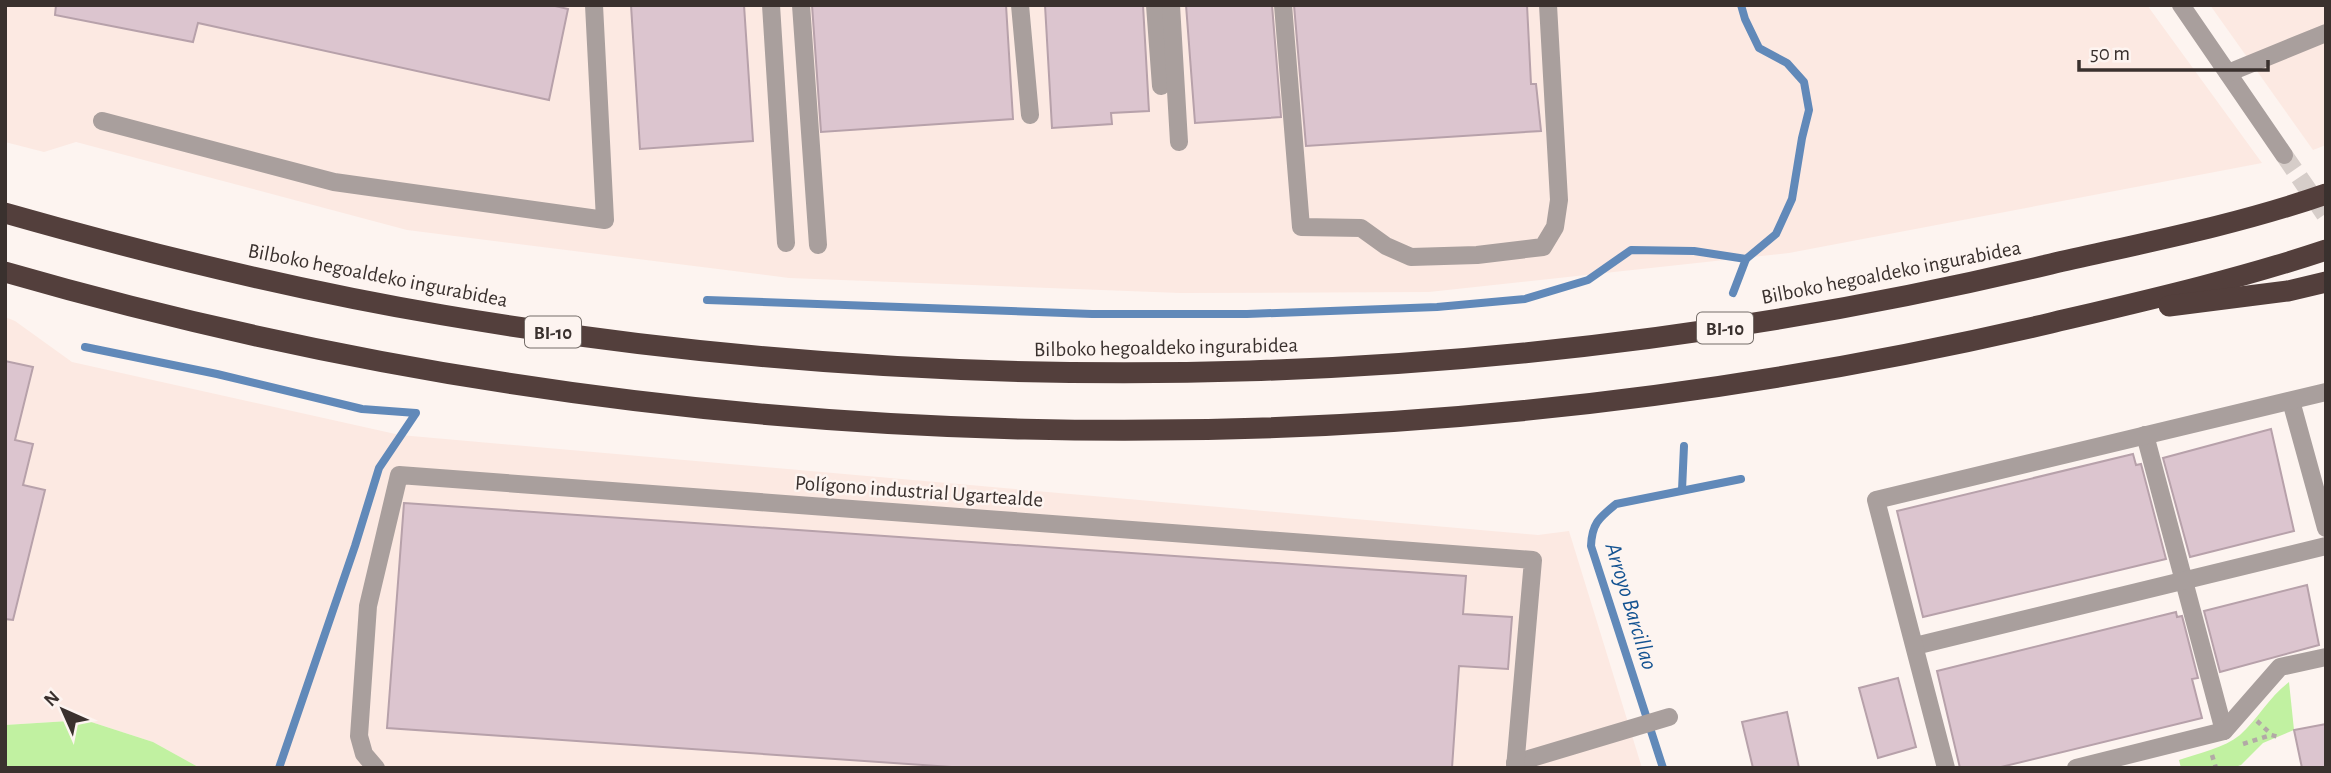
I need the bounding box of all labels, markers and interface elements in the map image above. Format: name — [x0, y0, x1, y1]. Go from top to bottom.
scale bar — [2079, 28, 2268, 72]
text: 50 m — [2090, 43, 2130, 64]
street label: Bilboko hegoaldeko ingurabidea — [1759, 237, 2023, 308]
street label: Bilboko hegoaldeko ingurabidea — [246, 240, 510, 311]
road number: BI-10 — [1697, 312, 1753, 344]
road number: BI-10 — [525, 316, 581, 348]
street label: Bilboko hegoaldeko ingurabidea — [1034, 335, 1299, 360]
street label: Polígono industrial Ugartealde — [794, 472, 1044, 511]
water label: Arroyo Barcillao — [1600, 539, 1661, 673]
north arrow — [28, 675, 98, 745]
text: N — [41, 688, 63, 710]

